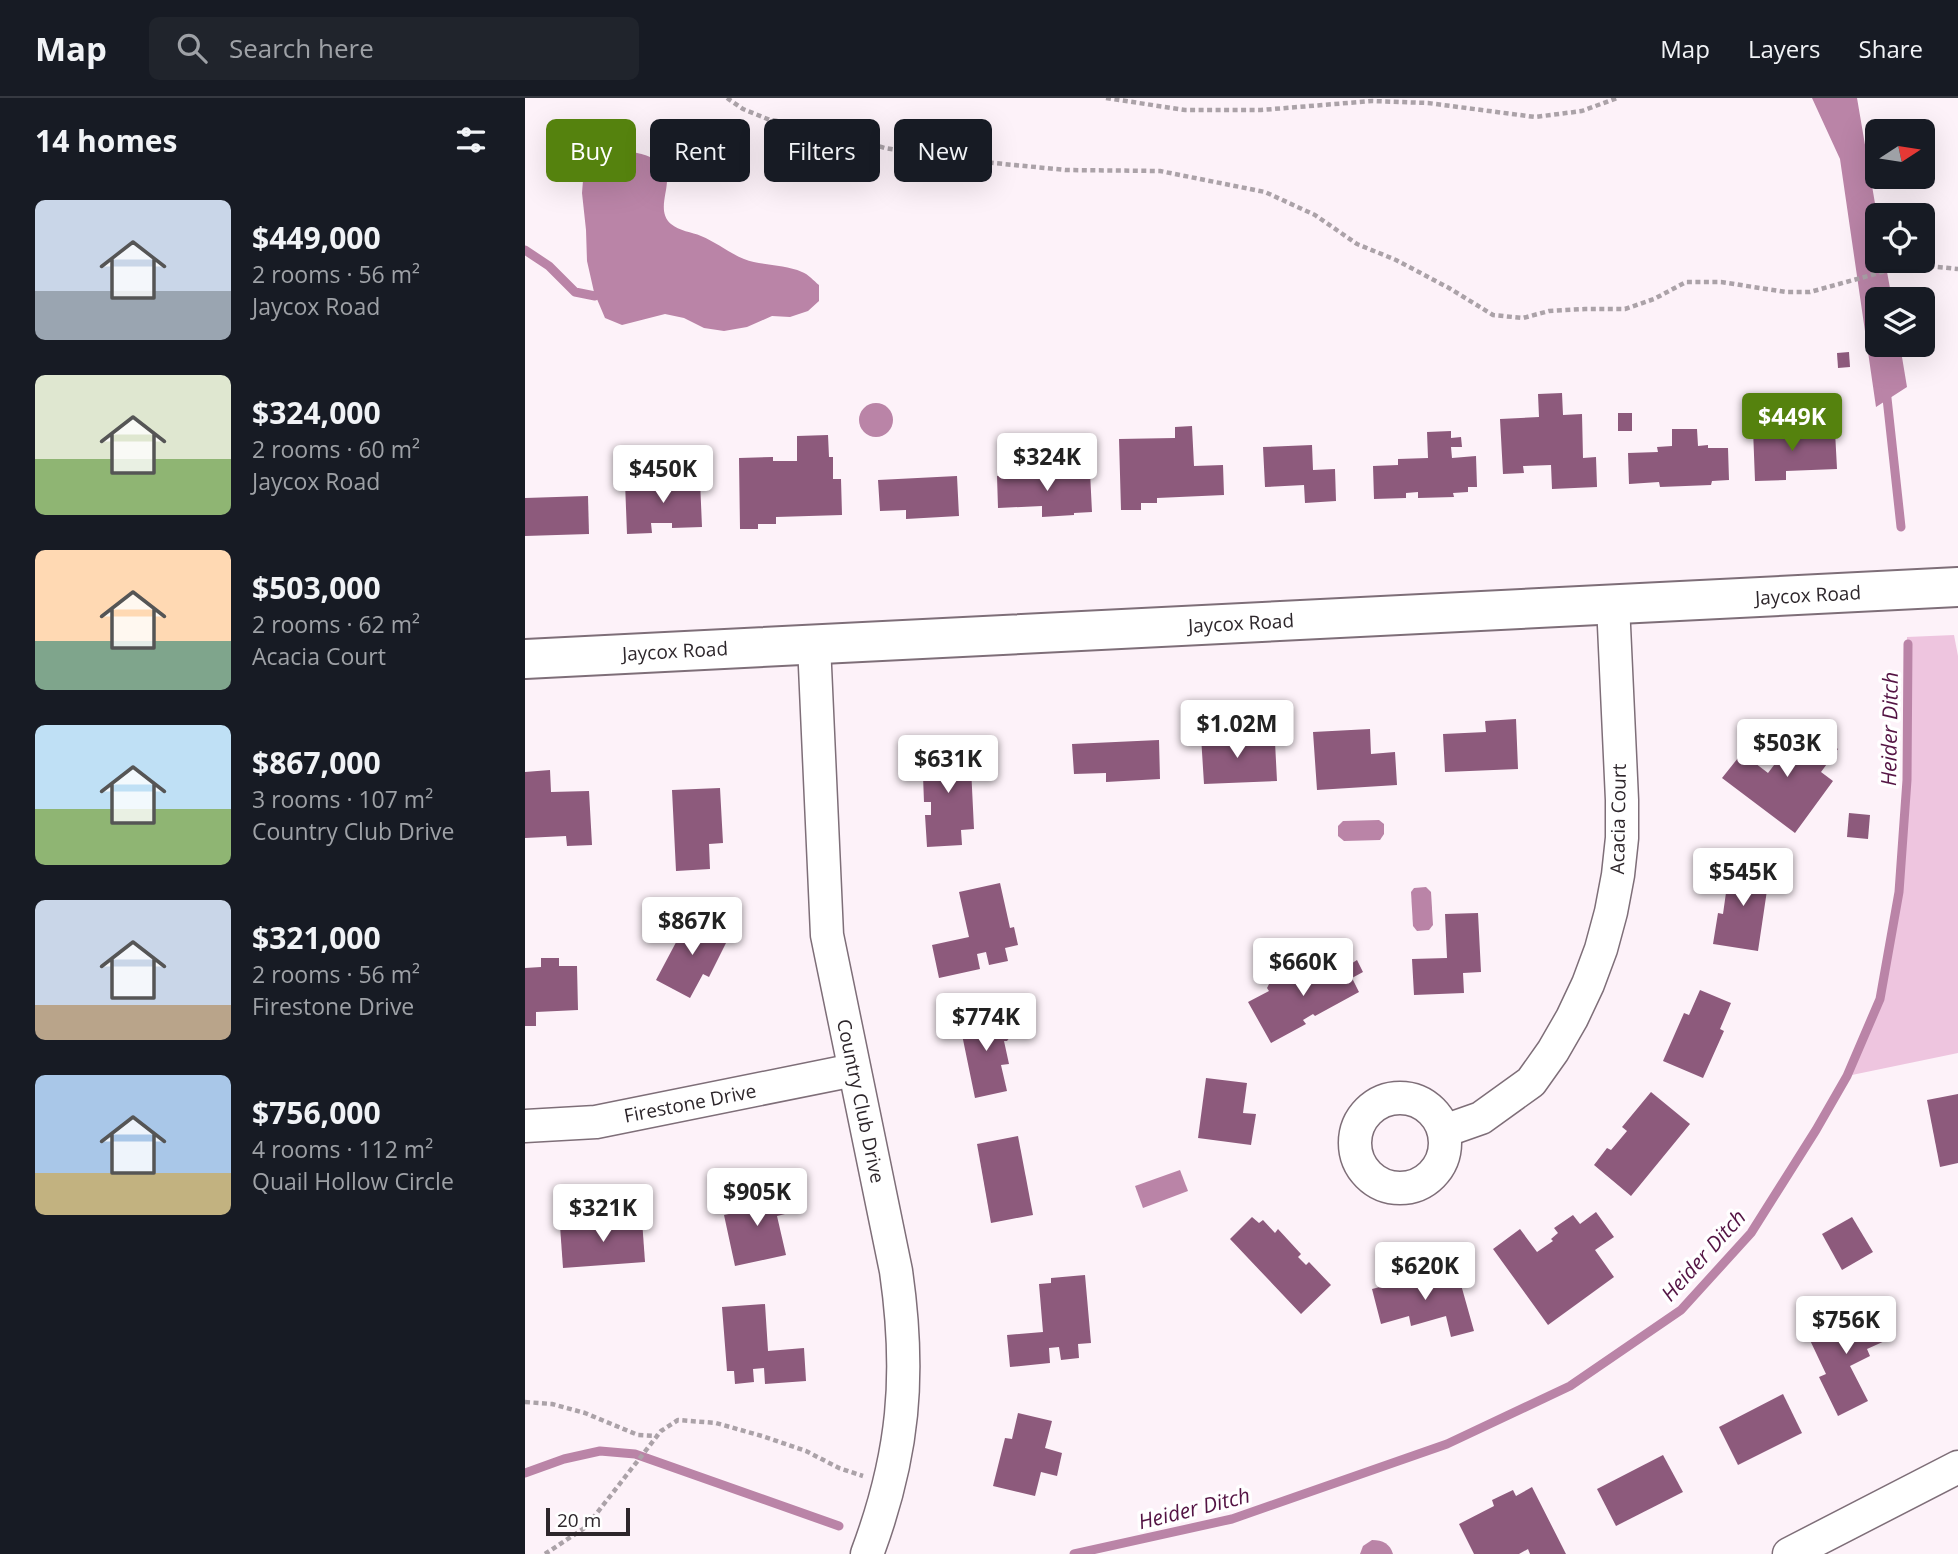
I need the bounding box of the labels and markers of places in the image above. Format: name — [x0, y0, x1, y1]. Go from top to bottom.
pin: $449K — [1743, 394, 1841, 453]
pin: $324K — [998, 434, 1096, 493]
pin: $450K — [614, 446, 712, 505]
pin: $1.02M — [1180, 700, 1294, 760]
pin: $503K — [1738, 720, 1836, 779]
pin: $631K — [899, 736, 997, 795]
pin: $545K — [1694, 848, 1792, 908]
pin: $867K — [643, 898, 741, 957]
pin: $660K — [1254, 939, 1352, 998]
pin: $774K — [937, 993, 1035, 1053]
pin: $905K — [708, 1168, 806, 1228]
pin: $321K — [554, 1184, 652, 1244]
pin: $620K — [1376, 1242, 1474, 1302]
pin: $756K — [1797, 1296, 1895, 1356]

